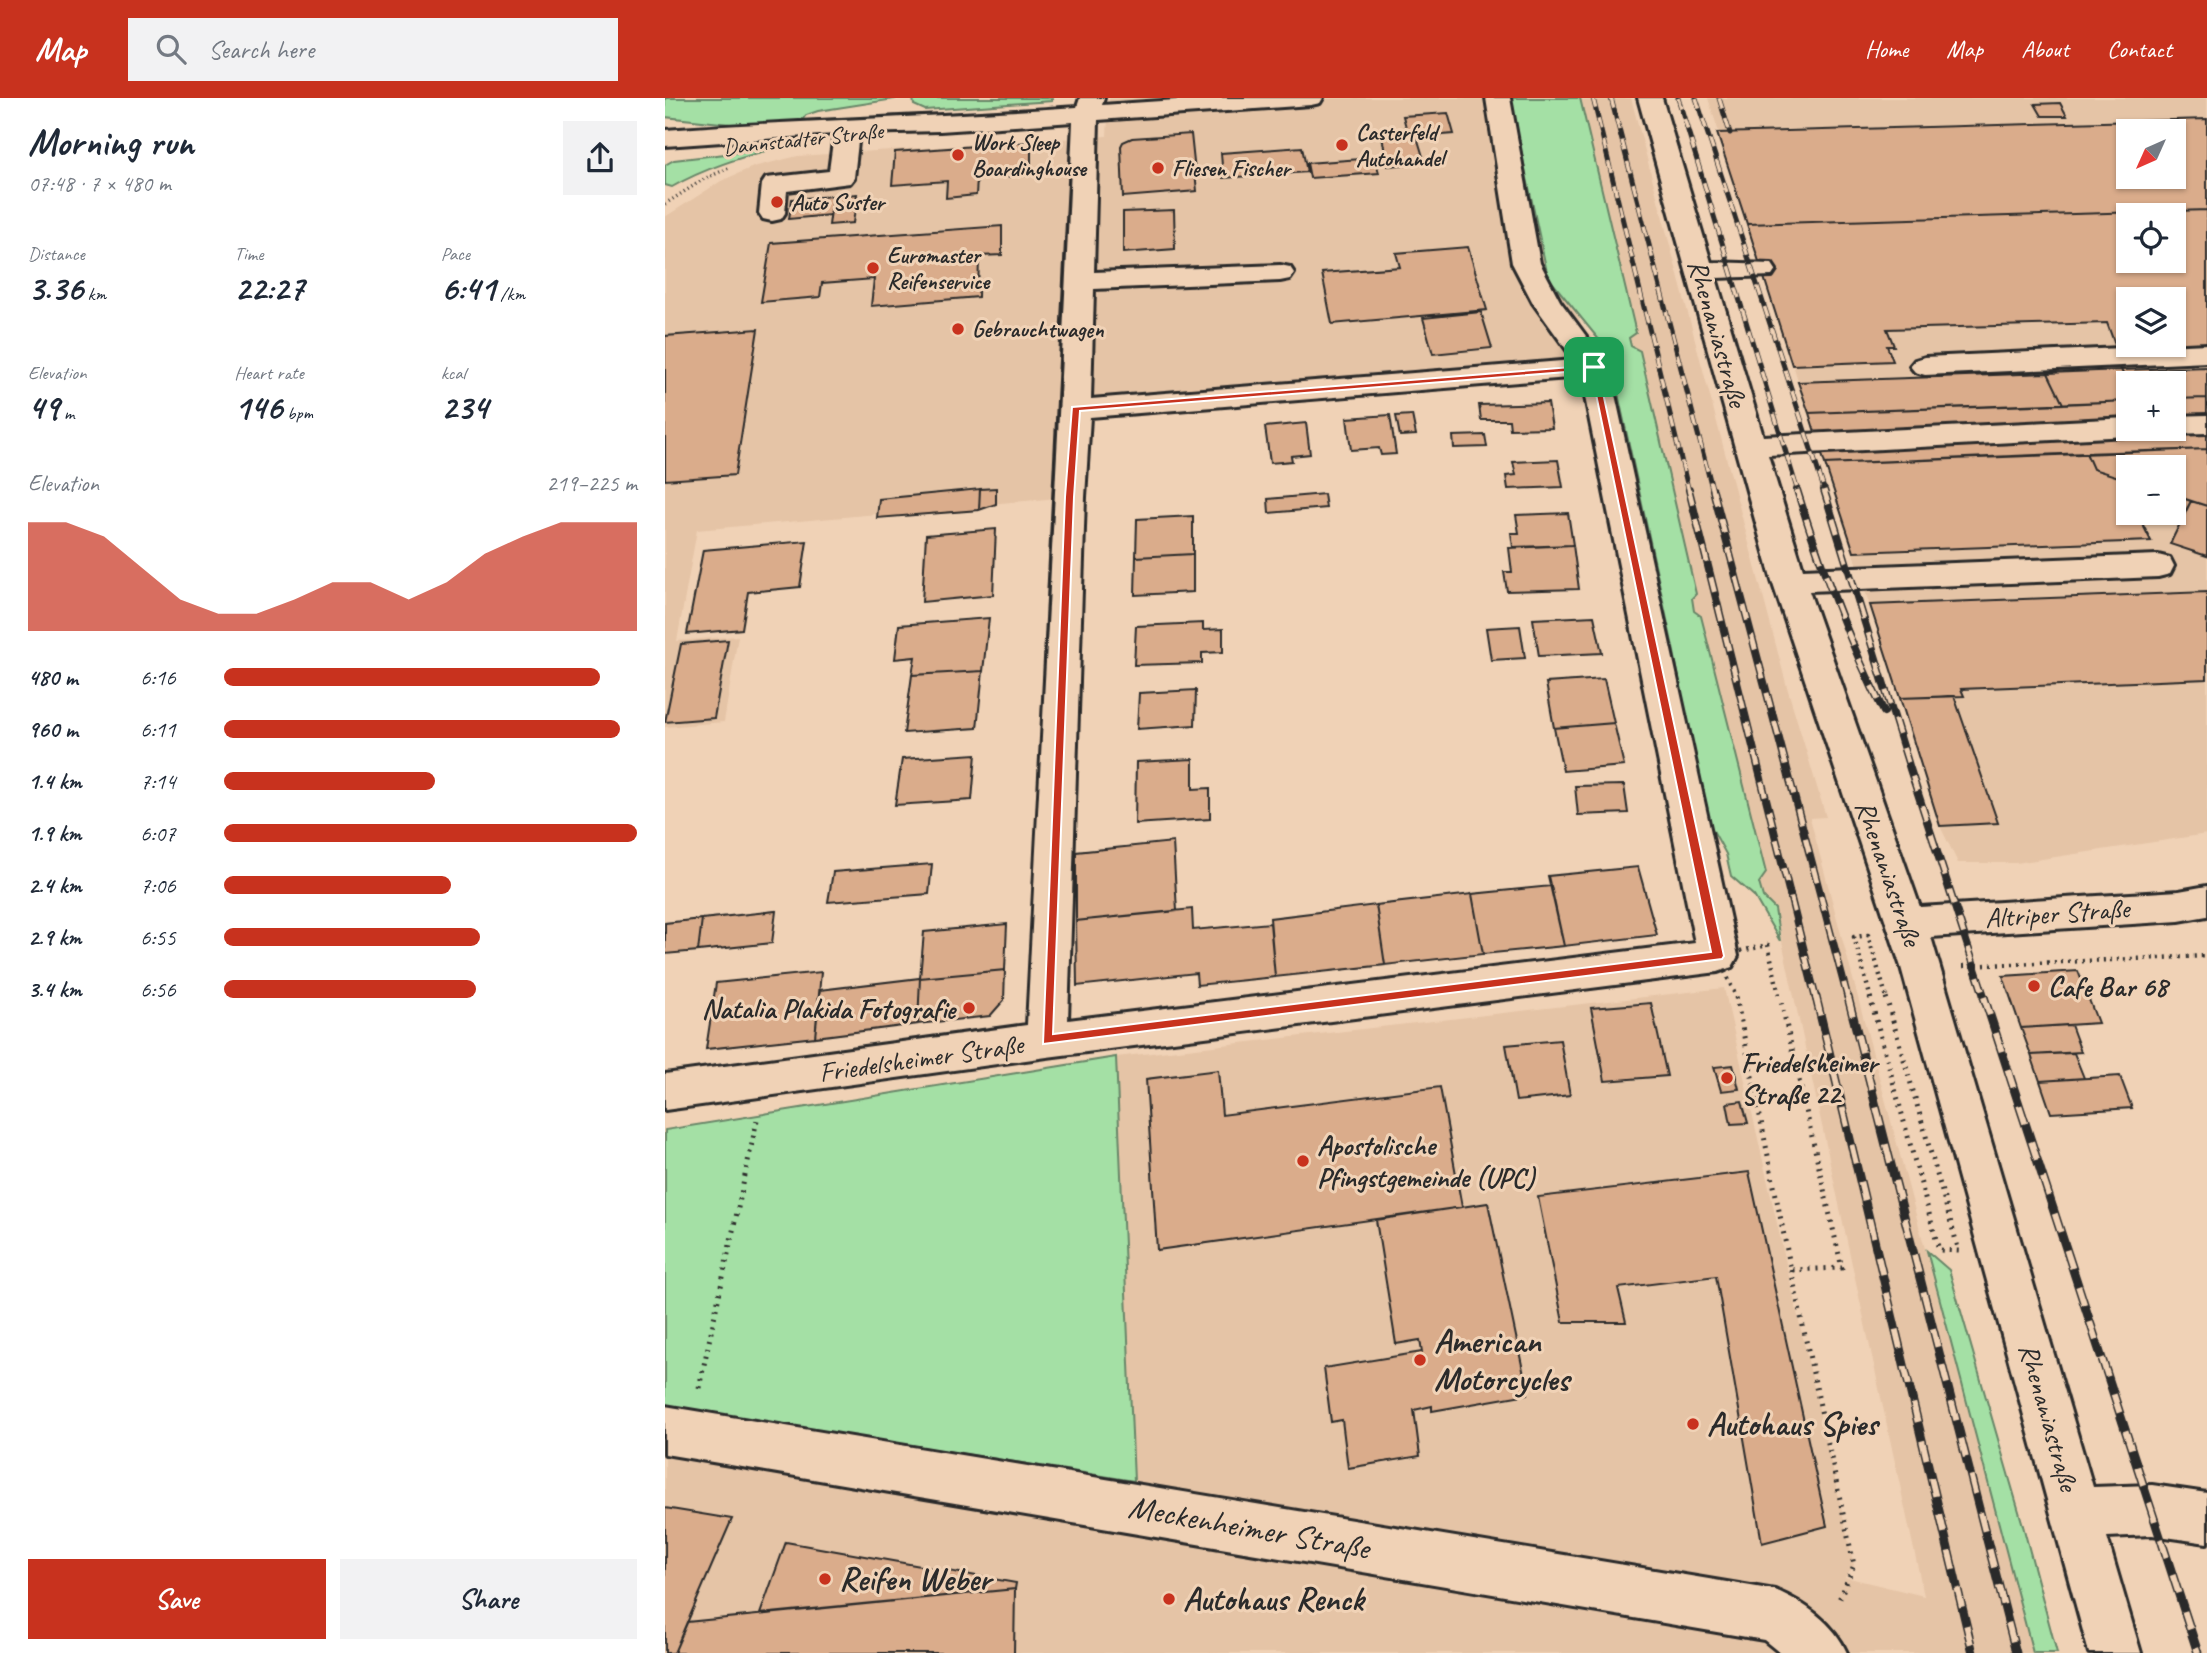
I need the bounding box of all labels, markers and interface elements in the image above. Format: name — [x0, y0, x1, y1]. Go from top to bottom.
search box — [128, 18, 618, 81]
text: Map — [35, 28, 86, 70]
icon: search — [152, 30, 190, 68]
text: Search here — [208, 33, 314, 66]
text: Home — [1865, 34, 1908, 64]
text: Map — [1946, 34, 1983, 64]
text: About — [2021, 34, 2069, 64]
text: Contact — [2107, 34, 2172, 64]
street label: Dannstadter Straße — [722, 116, 886, 162]
place label: Casterfeld Autohandel — [1356, 118, 1448, 173]
text: Morning run — [28, 119, 194, 166]
north arrow — [2116, 119, 2186, 189]
map controls — [2116, 119, 2186, 525]
button: share — [563, 121, 637, 195]
place label: Work Sleep Boardinghouse — [972, 128, 1088, 183]
marker: Casterfeld Autohandel — [1334, 137, 1350, 153]
marker: Work Sleep Boardinghouse — [950, 147, 966, 163]
place label: Fliesen Fischer — [1172, 154, 1292, 183]
marker: Fliesen Fischer — [1150, 160, 1166, 176]
text: 07:48 · 7 × 480 m — [28, 169, 171, 198]
place label: Auto Suster — [791, 188, 887, 217]
marker: Auto Suster — [769, 194, 785, 210]
button: locate — [2116, 203, 2186, 273]
place label: Euromaster Reifenservice — [887, 241, 992, 296]
text: Distance — [28, 242, 85, 266]
text: Time — [234, 242, 263, 266]
text: Pace — [441, 242, 470, 266]
street label: Rhenaniastraße — [1680, 255, 1756, 412]
marker: Euromaster Reifenservice — [865, 260, 881, 276]
text: 3.36 — [28, 266, 83, 311]
text: 22:27 — [234, 266, 304, 311]
text: 6:41 — [441, 266, 496, 311]
text: km — [83, 282, 106, 306]
text: /km — [496, 282, 525, 306]
button: layers — [2116, 287, 2186, 357]
place label: Gebrauchtwagen — [972, 315, 1104, 344]
marker: Gebrauchtwagen — [950, 321, 966, 337]
pin — [1564, 337, 1624, 397]
icon: arrive — [1575, 348, 1613, 386]
text: Elevation — [28, 361, 86, 385]
text: Heart rate — [234, 361, 304, 385]
text: kcal — [441, 361, 466, 385]
button: + — [2116, 371, 2186, 441]
text: 49 — [28, 385, 59, 430]
text: 146 — [234, 385, 282, 430]
text: 234 — [441, 385, 488, 430]
text: m — [59, 401, 74, 425]
text: bpm — [282, 401, 313, 425]
button: − — [2116, 455, 2186, 525]
text: Elevation — [28, 469, 99, 498]
text: 219–225 m — [546, 469, 637, 498]
text: 480 m — [28, 663, 78, 692]
text: 6:16 — [140, 663, 176, 692]
text: 960 m — [28, 715, 78, 744]
text: 6:11 — [140, 715, 176, 744]
text: 1.4 km — [28, 767, 82, 796]
text: 7:14 — [140, 767, 176, 796]
street label: Rhenaniastraße — [1848, 796, 1931, 952]
text: 1.9 km — [28, 819, 81, 848]
text: 6:07 — [140, 819, 176, 848]
text: 2.4 km — [28, 871, 82, 900]
text: 7:06 — [140, 871, 176, 900]
street label: Altriper Straße — [1984, 890, 2132, 936]
text: 2.9 km — [28, 923, 81, 952]
text: 6:55 — [140, 923, 176, 952]
place label: Cafe Bar 68 — [2048, 969, 2171, 1004]
text: 3.4 km — [28, 975, 82, 1004]
text: 6:56 — [140, 975, 176, 1004]
marker: Cafe Bar 68 — [2026, 978, 2042, 994]
place label: Natalia Plakida Fotografie — [702, 991, 958, 1026]
marker: Natalia Plakida Fotografie — [961, 1000, 977, 1016]
street label: Friedelsheimer Straße — [817, 1026, 1027, 1090]
place label: Friedelsheimer Straße 22 — [1741, 1045, 1880, 1112]
marker: Friedelsheimer Straße 22 — [1719, 1070, 1735, 1086]
place label: Apostolische Pfingstgemeinde (UPC) — [1317, 1128, 1536, 1195]
marker: Apostolische Pfingstgemeinde (UPC) — [1295, 1153, 1311, 1169]
place label: American Motorcycles — [1434, 1320, 1572, 1400]
street label: Rhenaniastraße — [2011, 1339, 2087, 1496]
marker: American Motorcycles — [1412, 1352, 1428, 1368]
place label: Autohaus Spies — [1707, 1403, 1881, 1445]
marker: Autohaus Spies — [1685, 1416, 1701, 1432]
street label: Meckenheimer Straße — [1125, 1485, 1375, 1569]
place label: Reifen Weber — [839, 1558, 995, 1600]
button: Save — [28, 1559, 326, 1639]
button: Share — [340, 1559, 637, 1639]
marker: Reifen Weber — [817, 1571, 833, 1587]
place label: Autohaus Renck — [1183, 1578, 1366, 1620]
marker: Autohaus Renck — [1161, 1591, 1177, 1607]

